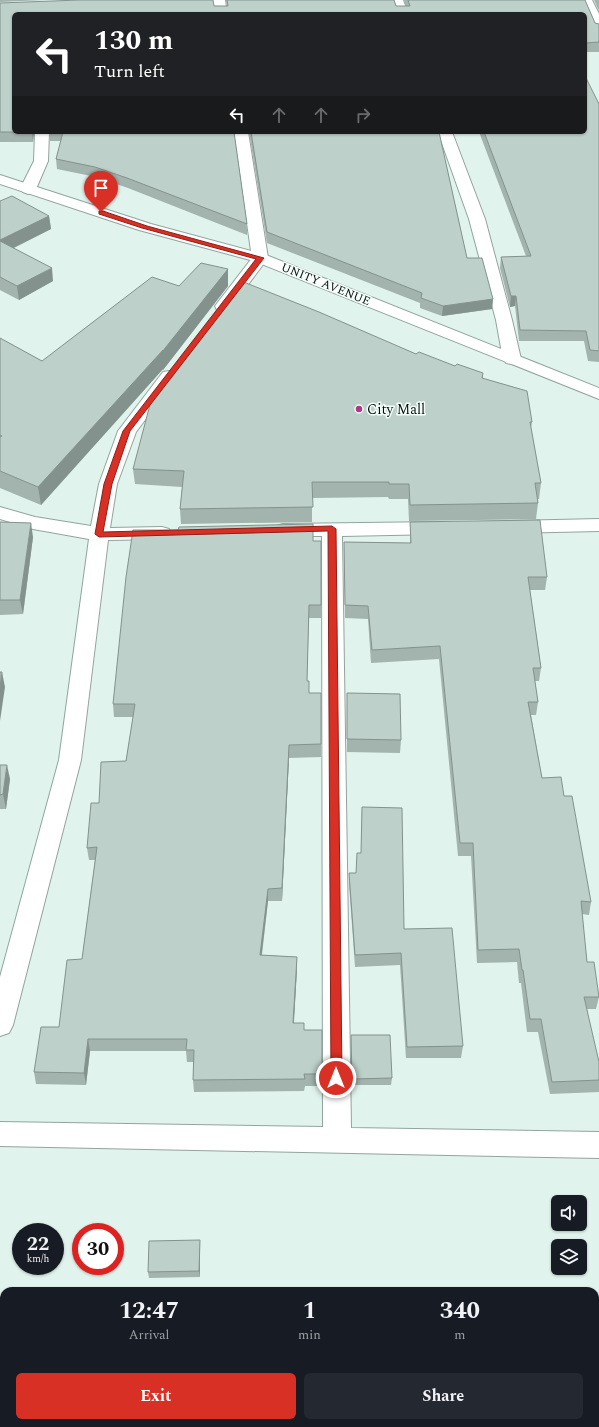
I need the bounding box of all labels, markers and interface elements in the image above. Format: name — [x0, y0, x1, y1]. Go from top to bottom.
text: 130 m — [94, 19, 173, 62]
icon: left — [28, 28, 80, 80]
text: Turn left — [94, 58, 165, 85]
icon: left — [226, 104, 248, 126]
icon: ahead — [268, 104, 290, 126]
icon: ahead — [310, 104, 332, 126]
icon: right — [352, 104, 374, 126]
pin — [84, 171, 118, 212]
icon: arrive — [90, 177, 112, 199]
street label: UNITY AVENUE — [278, 258, 373, 311]
place label: City Mall — [367, 399, 425, 420]
marker: City Mall — [354, 404, 364, 414]
position arrow — [315, 1057, 357, 1099]
map controls — [551, 1195, 587, 1275]
button: sound — [551, 1195, 587, 1231]
speed limit sign: 30 — [72, 1223, 124, 1275]
text: 22 — [27, 1229, 49, 1259]
button: layers — [551, 1239, 587, 1275]
text: km/h — [27, 1251, 49, 1267]
text: 12:47 — [119, 1293, 179, 1329]
text: 1 — [303, 1293, 316, 1329]
text: 340 — [440, 1293, 480, 1329]
text: Arrival — [129, 1325, 169, 1345]
text: min — [298, 1325, 321, 1345]
text: m — [454, 1325, 465, 1345]
button: Exit — [16, 1373, 296, 1419]
button: Share — [304, 1373, 583, 1419]

